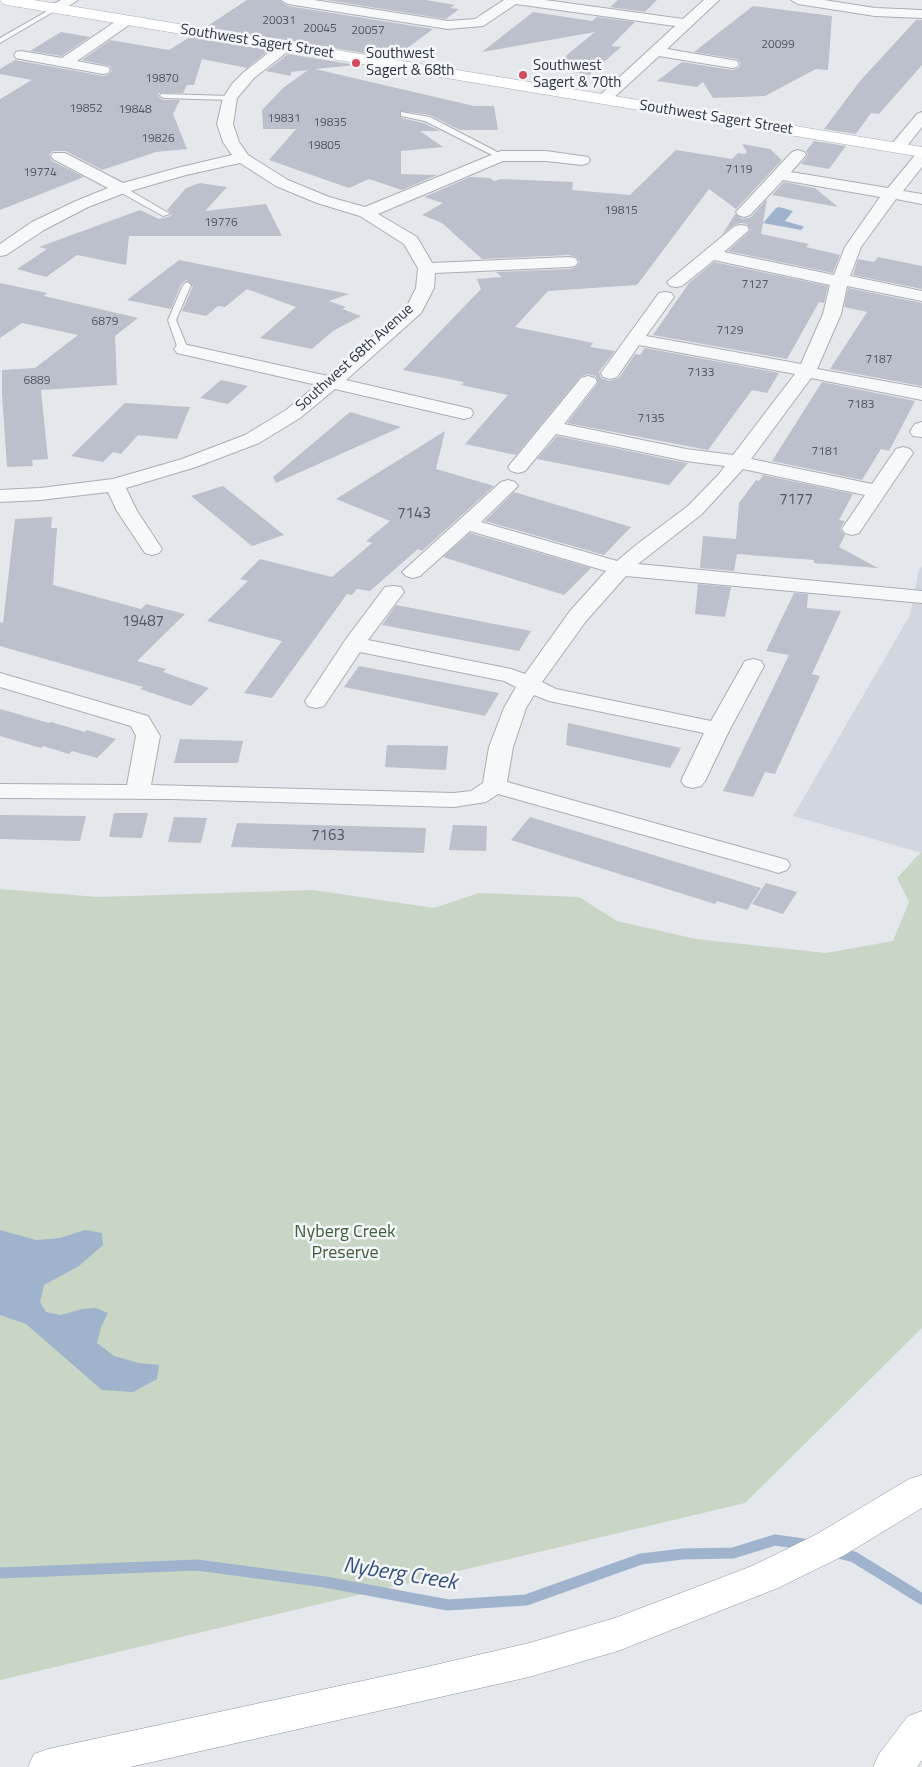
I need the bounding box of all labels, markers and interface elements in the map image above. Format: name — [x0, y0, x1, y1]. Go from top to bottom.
house number: 20031 — [262, 14, 296, 28]
street label: Southwest Sagert Street — [179, 21, 335, 63]
house number: 20045 — [303, 22, 337, 36]
house number: 20057 — [351, 24, 385, 38]
house number: 20099 — [761, 38, 795, 52]
place label: Southwest Sagert & 68th — [366, 45, 454, 80]
marker: Southwest Sagert & 68th — [350, 57, 362, 69]
place label: Southwest Sagert & 70th — [533, 57, 621, 92]
marker: Southwest Sagert & 70th — [517, 69, 529, 81]
house number: 19870 — [145, 72, 179, 86]
street label: Southwest Sagert Street — [638, 97, 794, 139]
house number: 19852 — [69, 102, 103, 116]
house number: 19848 — [118, 103, 152, 117]
house number: 19831 — [267, 112, 301, 126]
house number: 19835 — [313, 116, 347, 130]
house number: 19826 — [141, 132, 175, 146]
house number: 19805 — [307, 139, 341, 153]
house number: 7119 — [726, 163, 752, 177]
house number: 19774 — [23, 166, 57, 180]
house number: 19815 — [604, 204, 638, 218]
house number: 19776 — [204, 216, 238, 230]
house number: 7127 — [742, 278, 768, 292]
street label: Southwest 68th Avenue — [292, 300, 418, 416]
house number: 6879 — [92, 315, 118, 329]
house number: 7129 — [717, 324, 743, 338]
house number: 7187 — [866, 353, 892, 367]
house number: 7133 — [688, 366, 714, 380]
house number: 6889 — [24, 374, 50, 388]
house number: 7183 — [848, 398, 874, 412]
house number: 7135 — [638, 412, 664, 426]
house number: 7181 — [812, 445, 838, 459]
house number: 7177 — [779, 491, 813, 509]
house number: 7143 — [397, 505, 431, 523]
house number: 19487 — [122, 613, 164, 631]
house number: 7163 — [311, 827, 345, 845]
park label: Nyberg Creek Preserve — [294, 1222, 396, 1264]
water label: Nyberg Creek — [341, 1553, 459, 1597]

